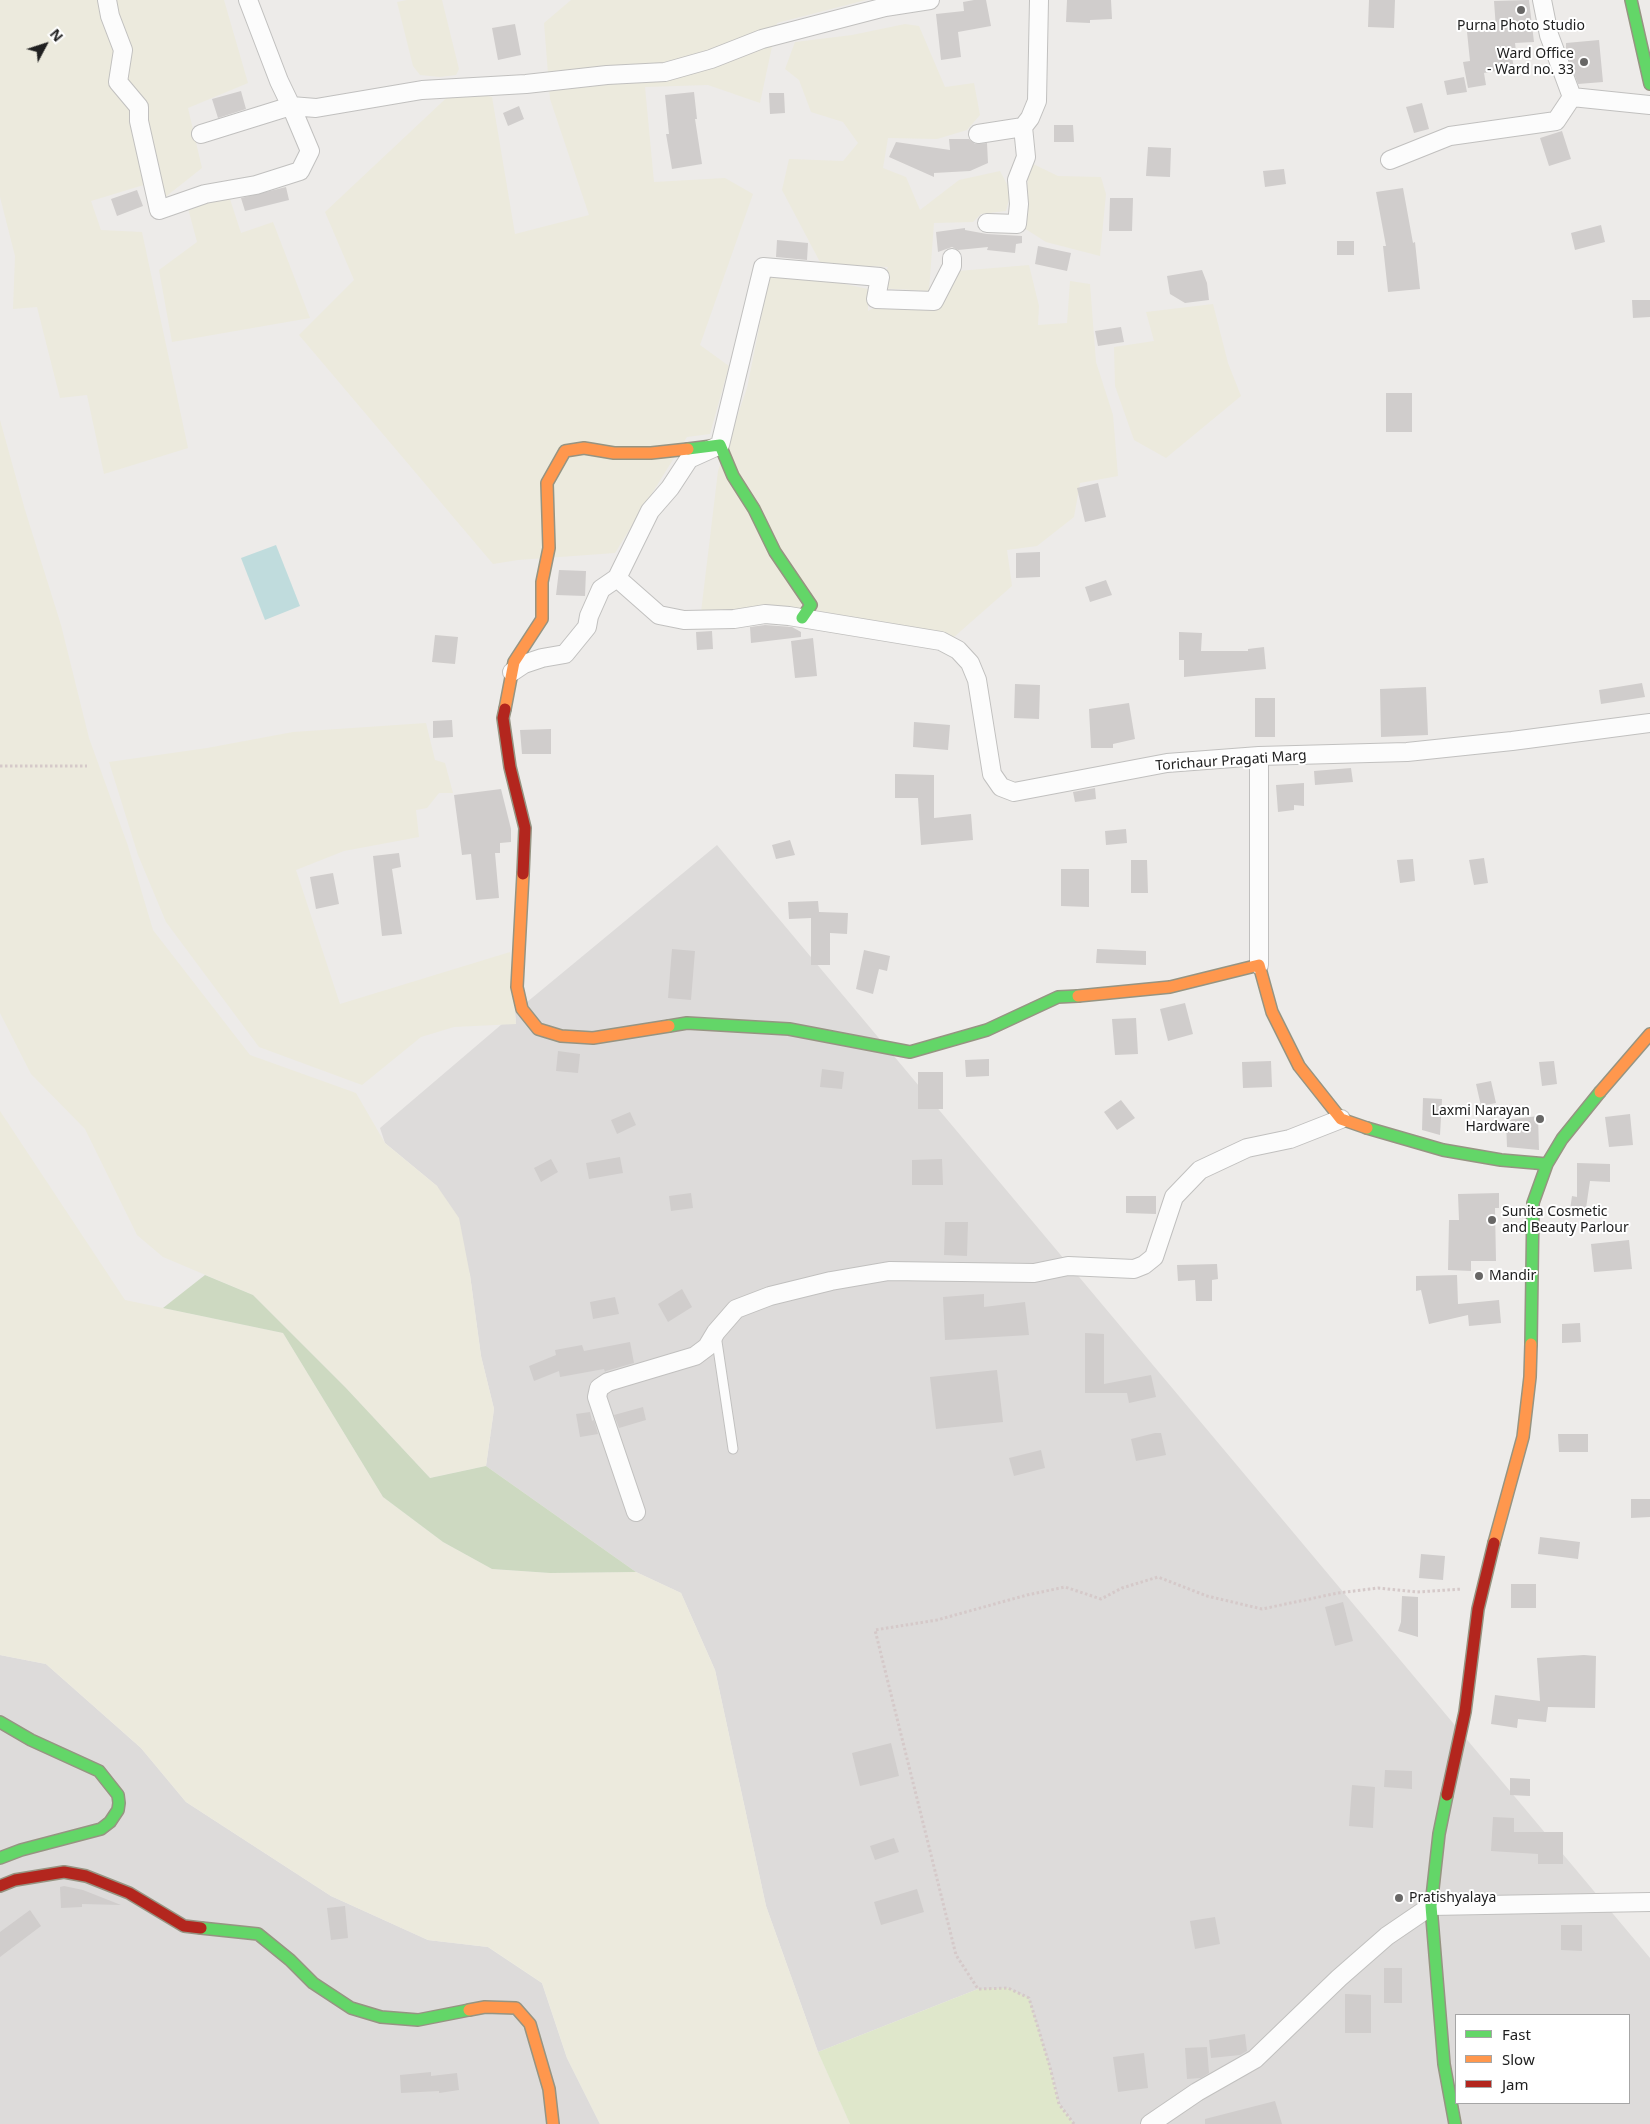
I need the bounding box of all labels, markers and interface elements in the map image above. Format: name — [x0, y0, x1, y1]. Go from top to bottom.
marker: Purna Photo Studio — [1515, 4, 1527, 16]
place label: Purna Photo Studio — [1457, 18, 1585, 34]
north arrow — [20, 20, 70, 70]
text: N — [46, 25, 68, 46]
place label: Ward Office - Ward no. 33 — [1487, 46, 1574, 78]
marker: Ward Office - Ward no. 33 — [1578, 56, 1590, 68]
street label: Torichaur Pragati Marg — [1155, 747, 1307, 775]
place label: Laxmi Narayan Hardware — [1432, 1103, 1530, 1136]
marker: Laxmi Narayan Hardware — [1534, 1113, 1546, 1125]
place label: Sunita Cosmetic and Beauty Parlour — [1502, 1204, 1629, 1236]
marker: Sunita Cosmetic and Beauty Parlour — [1486, 1214, 1498, 1226]
place label: Mandir — [1489, 1268, 1536, 1284]
marker: Mandir — [1473, 1270, 1485, 1282]
place label: Pratishyalaya — [1409, 1890, 1496, 1906]
marker: Pratishyalaya — [1393, 1892, 1405, 1904]
legend — [1455, 2014, 1630, 2104]
text: Fast — [1502, 2024, 1531, 2044]
text: Slow — [1502, 2049, 1535, 2069]
text: Jam — [1502, 2074, 1529, 2094]

